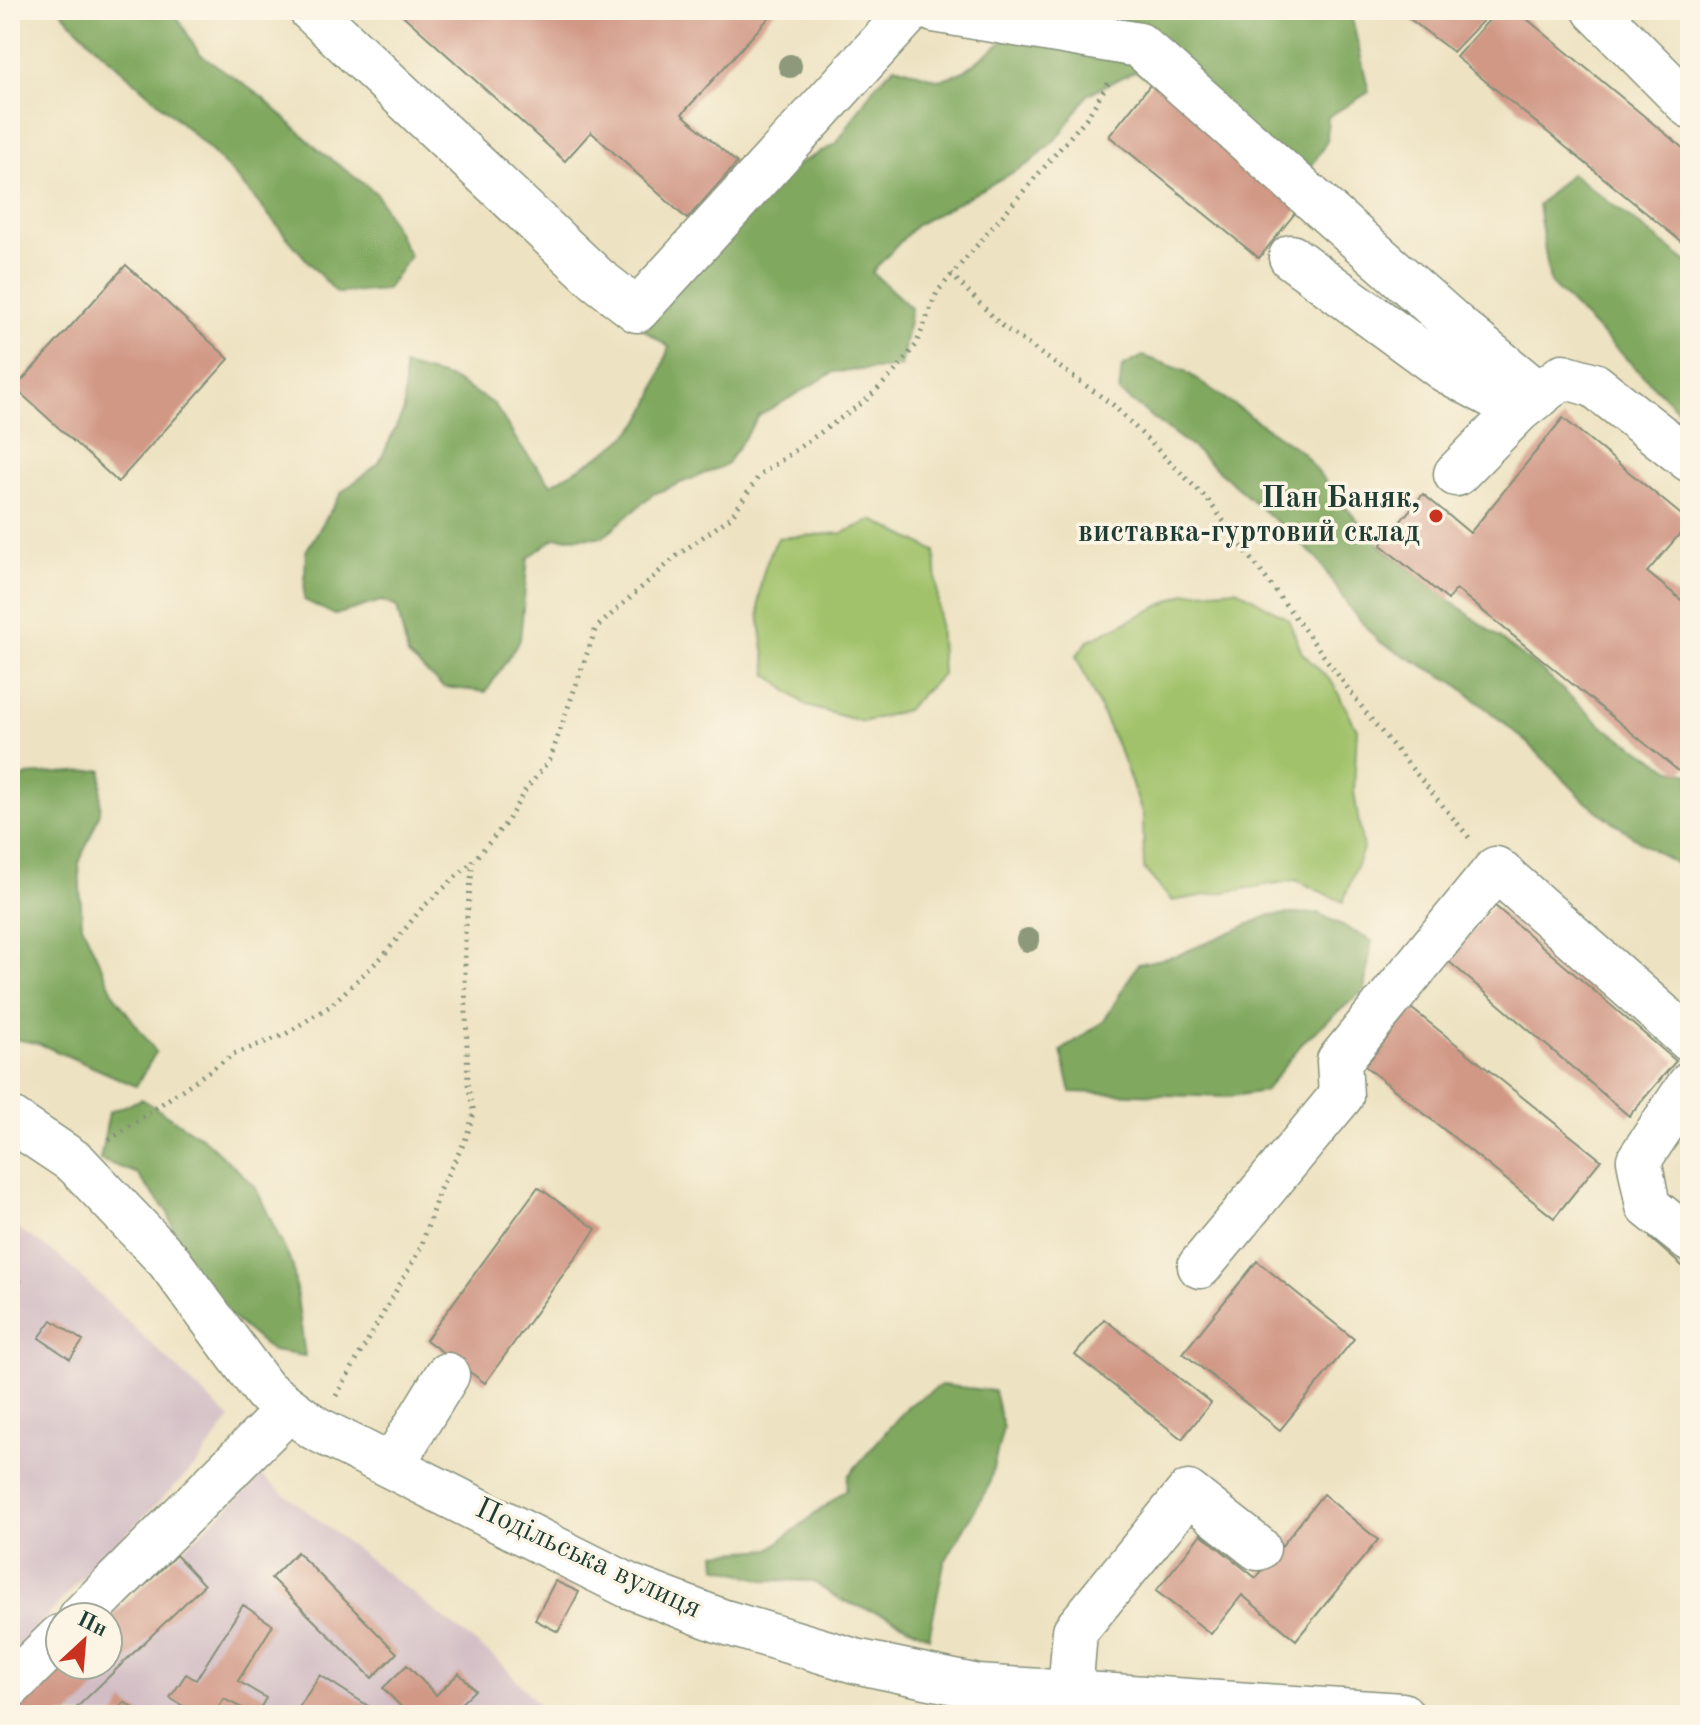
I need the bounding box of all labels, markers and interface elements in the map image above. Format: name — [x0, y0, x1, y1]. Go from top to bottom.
place label: Пан Баняк, виставка-гуртовий склад — [1078, 484, 1420, 548]
marker: Пан Баняк, виставка-гуртовий склад — [1427, 507, 1445, 525]
street label: Подільська вулиця — [471, 1494, 705, 1624]
north arrow — [44, 1601, 124, 1681]
text: Пн — [73, 1608, 110, 1641]

